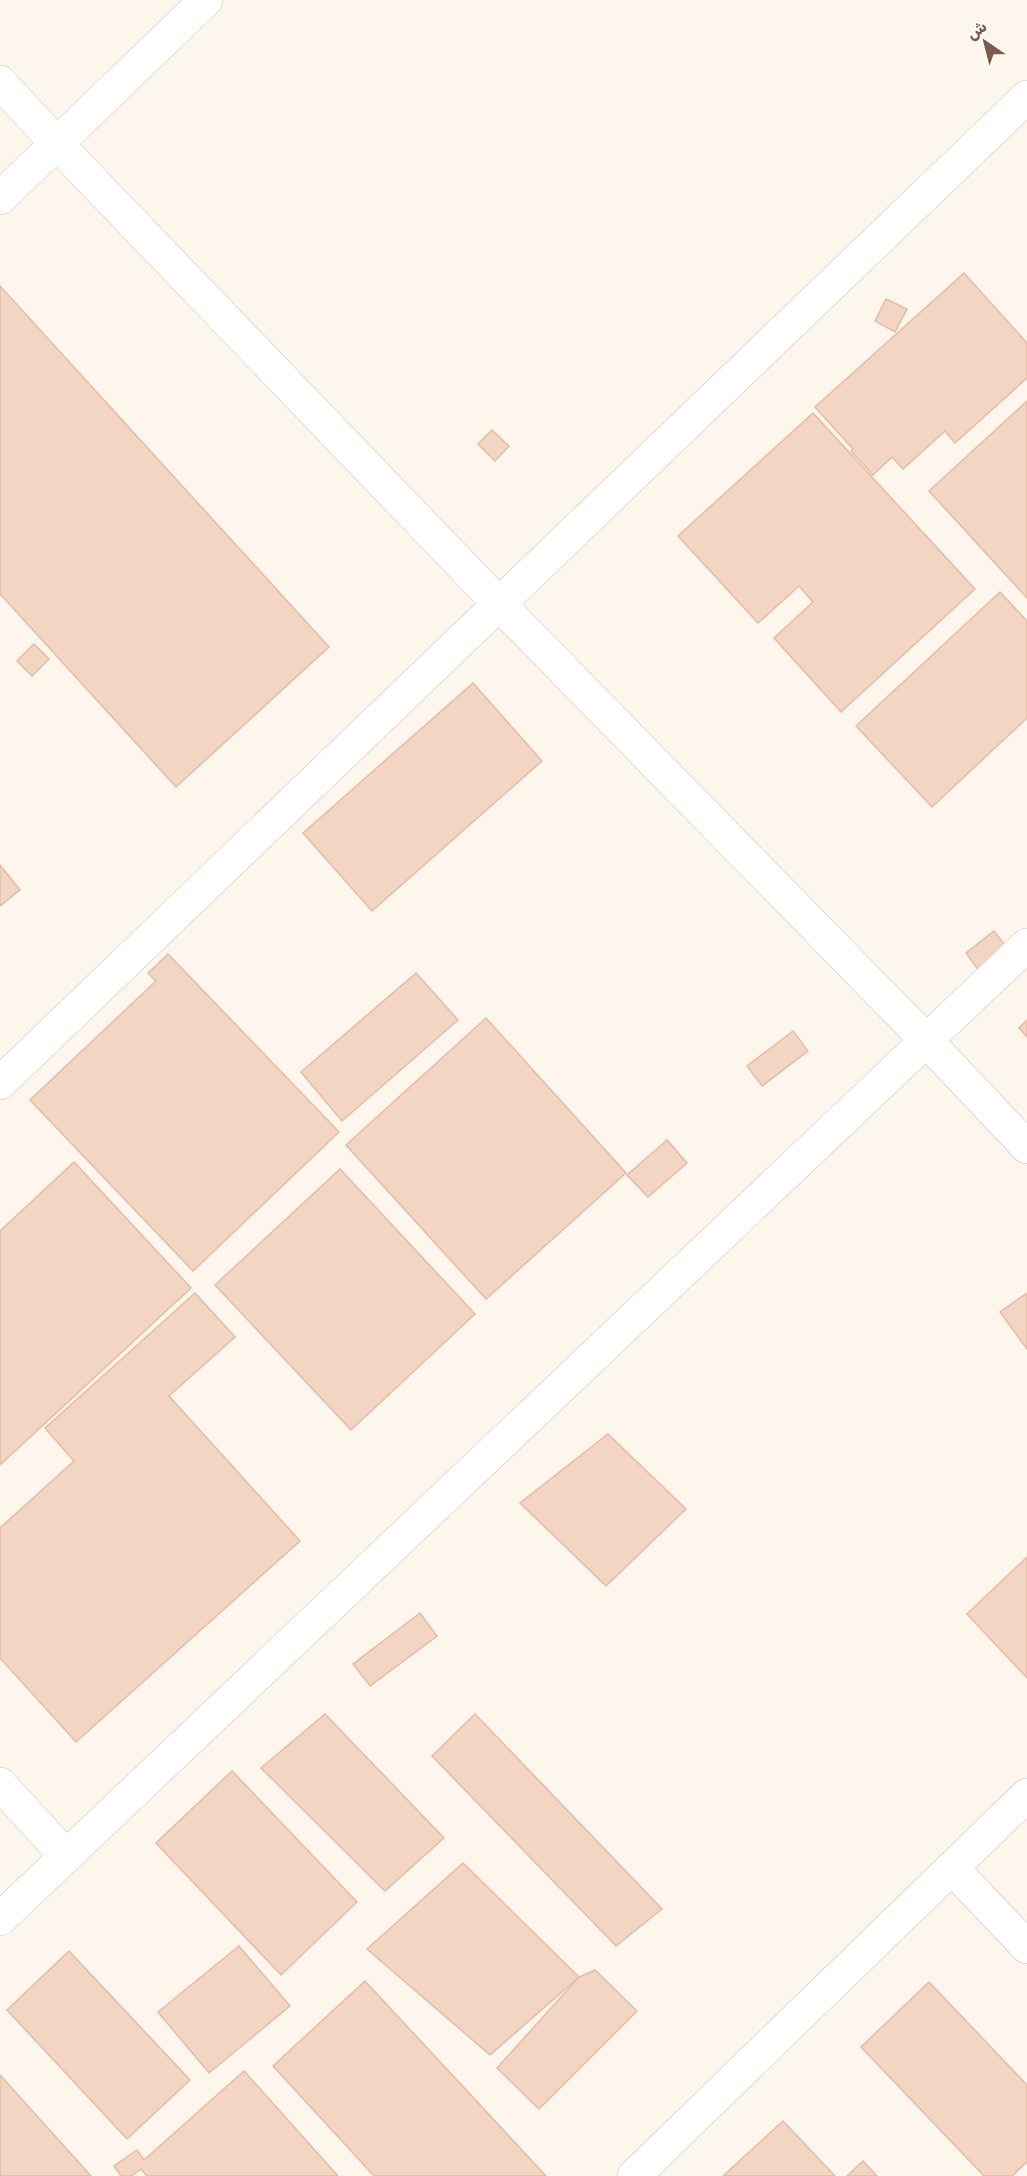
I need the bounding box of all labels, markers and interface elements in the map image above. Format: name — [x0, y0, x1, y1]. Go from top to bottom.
north arrow — [955, 12, 1015, 72]
text: ش — [963, 17, 990, 44]

